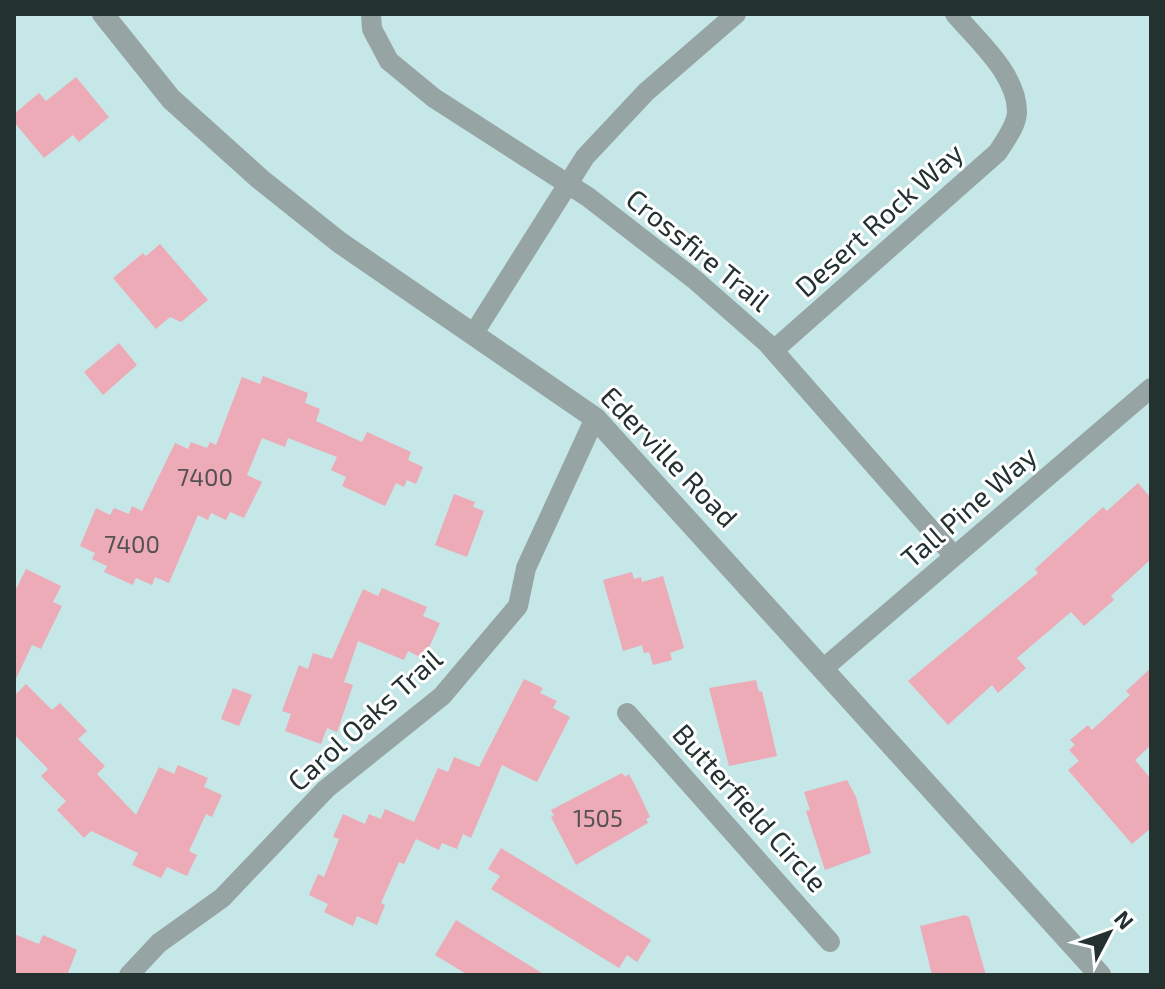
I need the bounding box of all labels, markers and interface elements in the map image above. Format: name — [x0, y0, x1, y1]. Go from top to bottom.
street label: Desert Rock Way — [787, 135, 969, 304]
street label: Crossfire Trail — [620, 181, 778, 318]
street label: Ederville Road — [594, 379, 745, 534]
street label: Tall Pine Way — [894, 438, 1043, 574]
house number: 7400 — [177, 462, 233, 491]
house number: 7400 — [104, 529, 160, 558]
street label: Carol Oaks Trail — [280, 641, 449, 797]
street label: Butterfield Circle — [666, 716, 835, 898]
house number: 1505 — [573, 803, 623, 832]
north arrow — [1069, 893, 1149, 973]
text: N — [1110, 905, 1140, 934]

